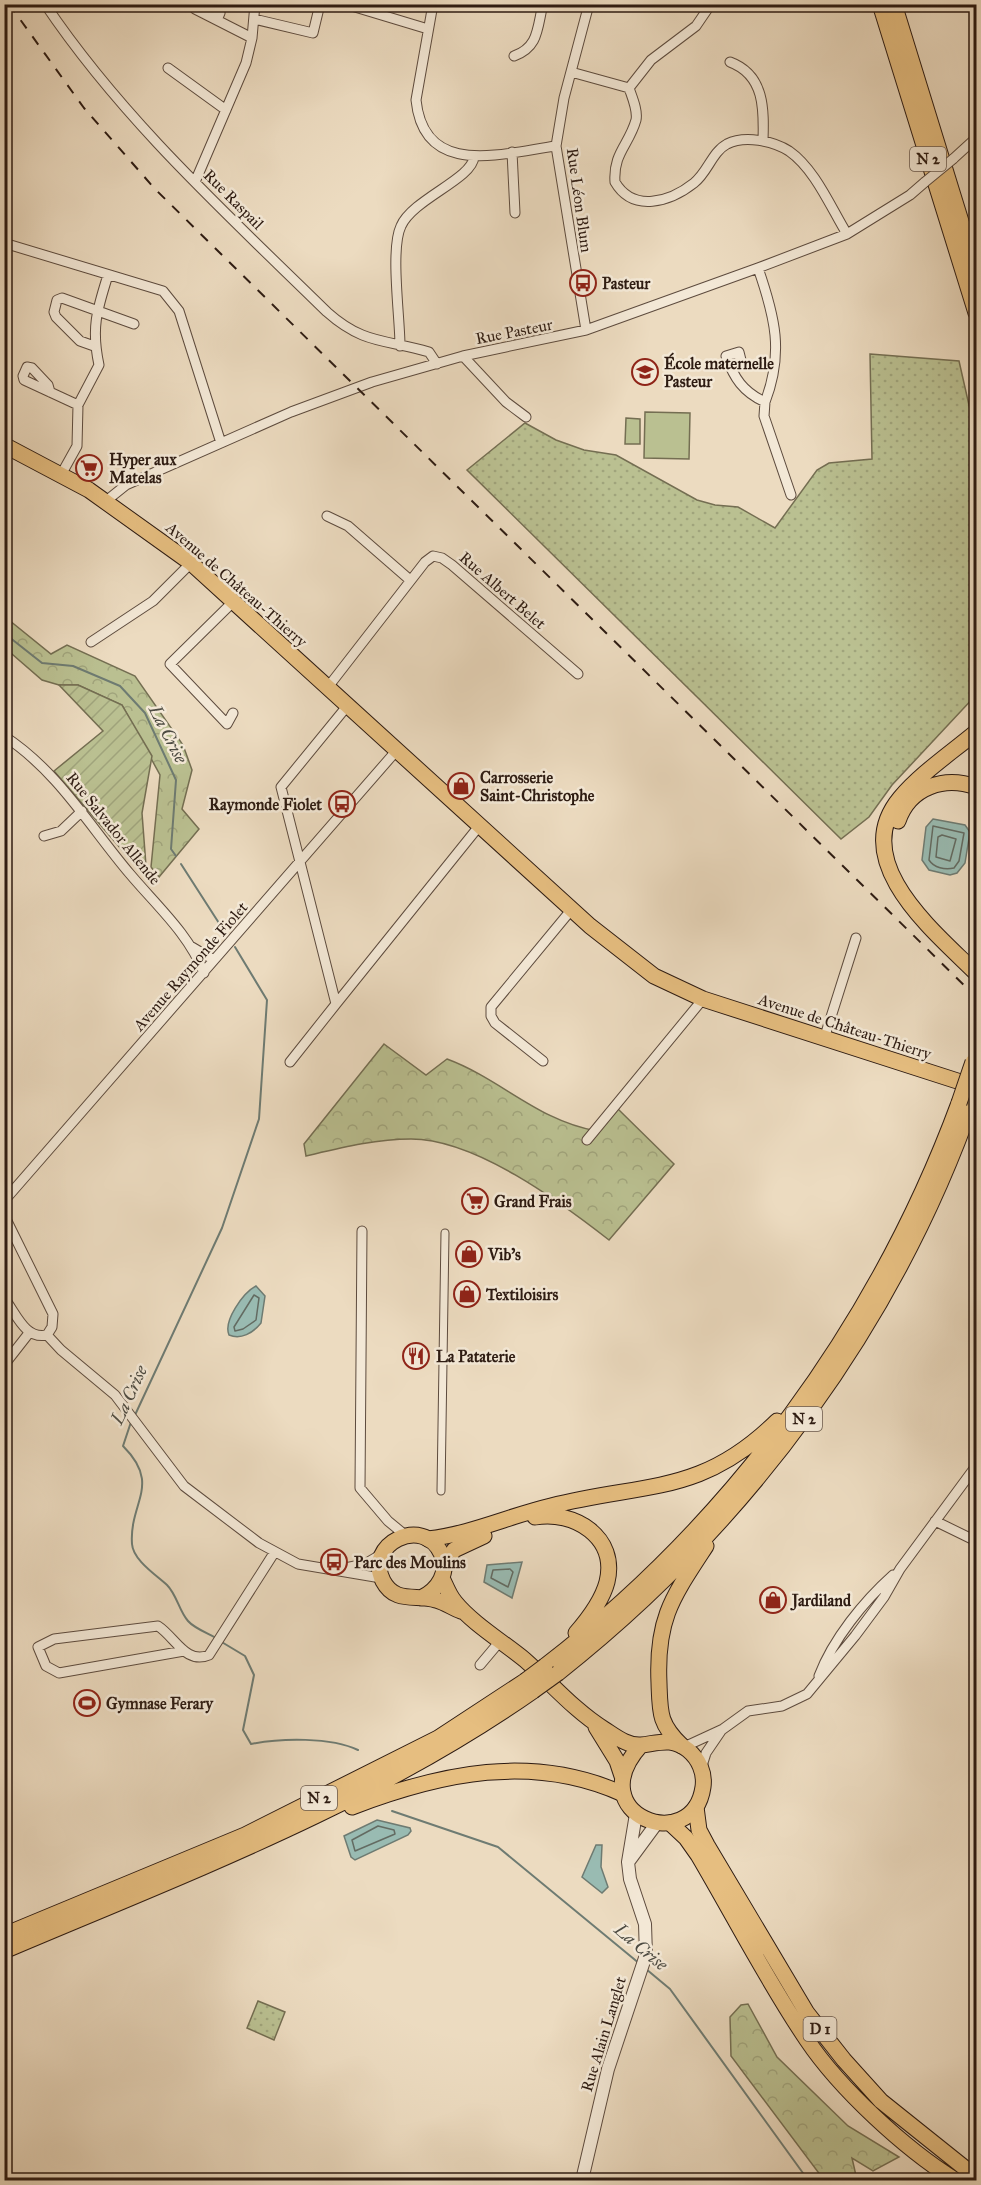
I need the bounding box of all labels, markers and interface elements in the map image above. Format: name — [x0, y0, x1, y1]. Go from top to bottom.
street label: Rue Léon Blum — [563, 147, 596, 254]
road number: N 2 — [910, 147, 946, 171]
street label: Rue Raspail — [200, 165, 268, 234]
bus stop icon: Pasteur — [568, 268, 598, 298]
place label: Pasteur — [602, 274, 651, 293]
street label: Rue Pasteur — [474, 315, 554, 348]
place label: École maternelle Pasteur — [664, 352, 774, 391]
school or university icon: École maternelle Pasteur — [630, 357, 660, 387]
place label: Hyper aux Matelas — [109, 450, 177, 487]
supermarket icon: Hyper aux Matelas — [74, 453, 104, 483]
street label: Avenue de Château-Thierry — [161, 517, 311, 651]
street label: Rue Albert Belet — [456, 548, 550, 633]
water label: La Crise — [144, 700, 193, 768]
street label: Rue Salvador Allende — [62, 768, 165, 889]
place label: Carrosserie Saint-Christophe — [480, 768, 595, 806]
shop icon: Carrosserie Saint-Christophe — [446, 771, 476, 801]
bus stop icon: Raymonde Fiolet — [327, 789, 357, 819]
place label: Raymonde Fiolet — [209, 795, 322, 815]
street label: Avenue Raymonde Fiolet — [129, 898, 252, 1035]
street label: Avenue de Château-Thierry — [755, 989, 934, 1064]
supermarket icon: Grand Frais — [460, 1186, 490, 1216]
place label: Grand Frais — [494, 1192, 572, 1211]
shop icon: Vib's — [454, 1239, 484, 1269]
place label: Vib's — [487, 1245, 521, 1264]
shop icon: Textiloisirs — [452, 1279, 482, 1309]
place label: Textiloisirs — [485, 1285, 559, 1304]
restaurant icon: La Pataterie — [401, 1341, 431, 1371]
place label: La Pataterie — [436, 1347, 516, 1366]
water label: La Crise — [105, 1361, 153, 1429]
road number: N 2 — [786, 1407, 822, 1431]
bus stop icon: Parc des Moulins — [319, 1547, 349, 1577]
place label: Parc des Moulins — [354, 1553, 466, 1572]
shop icon: Jardiland — [758, 1585, 788, 1615]
place label: Jardiland — [790, 1591, 852, 1611]
sports icon: Gymnase Ferary — [72, 1688, 102, 1718]
place label: Gymnase Ferary — [106, 1694, 215, 1714]
road number: N 2 — [301, 1786, 337, 1810]
water label: La Crise — [609, 1918, 673, 1976]
street label: Rue Alain Langlet — [577, 1974, 631, 2094]
road number: D 1 — [804, 2017, 836, 2041]

